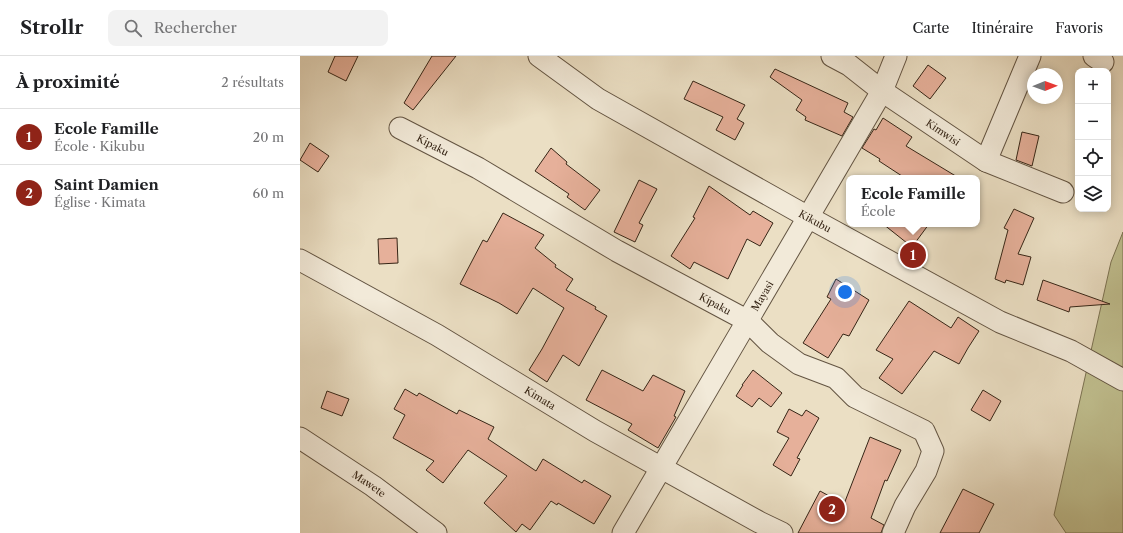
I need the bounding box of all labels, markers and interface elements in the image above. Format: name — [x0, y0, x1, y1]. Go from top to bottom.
search box — [108, 10, 388, 46]
text: Strollr — [20, 16, 84, 39]
icon: search — [122, 17, 144, 39]
text: Rechercher — [154, 18, 237, 37]
text: Carte — [913, 19, 949, 37]
text: Itinéraire — [971, 19, 1033, 37]
text: Favoris — [1055, 19, 1103, 37]
north arrow — [1027, 68, 1063, 104]
map controls — [1075, 68, 1111, 212]
button: + — [1075, 68, 1111, 104]
text: À proximité — [16, 72, 120, 92]
text: 2 résultats — [221, 74, 284, 90]
button: − — [1075, 104, 1111, 140]
street label: Kimwisi — [924, 116, 963, 148]
text: Ecole Famille — [54, 119, 159, 138]
text: 1 — [26, 129, 32, 145]
text: 20 m — [253, 129, 284, 145]
street label: Kipaku — [415, 131, 451, 158]
text: École · Kikubu — [54, 138, 145, 154]
button: locate — [1075, 140, 1111, 176]
text: Saint Damien — [54, 175, 159, 194]
popup — [846, 175, 980, 227]
button: layers — [1075, 176, 1111, 212]
text: Ecole Famille — [861, 184, 965, 203]
text: 2 — [25, 185, 33, 201]
text: 60 m — [253, 185, 284, 201]
text: Église · Kimata — [54, 194, 146, 210]
text: École — [861, 203, 896, 219]
street label: Kikubu — [797, 207, 834, 235]
pin: 1 — [900, 240, 926, 270]
street label: Mayasi — [748, 278, 776, 313]
your location — [835, 282, 855, 302]
street label: Kipaku — [697, 290, 733, 317]
street label: Kimata — [522, 383, 559, 413]
street label: Mawete — [350, 468, 389, 500]
pin: 2 — [819, 494, 845, 524]

